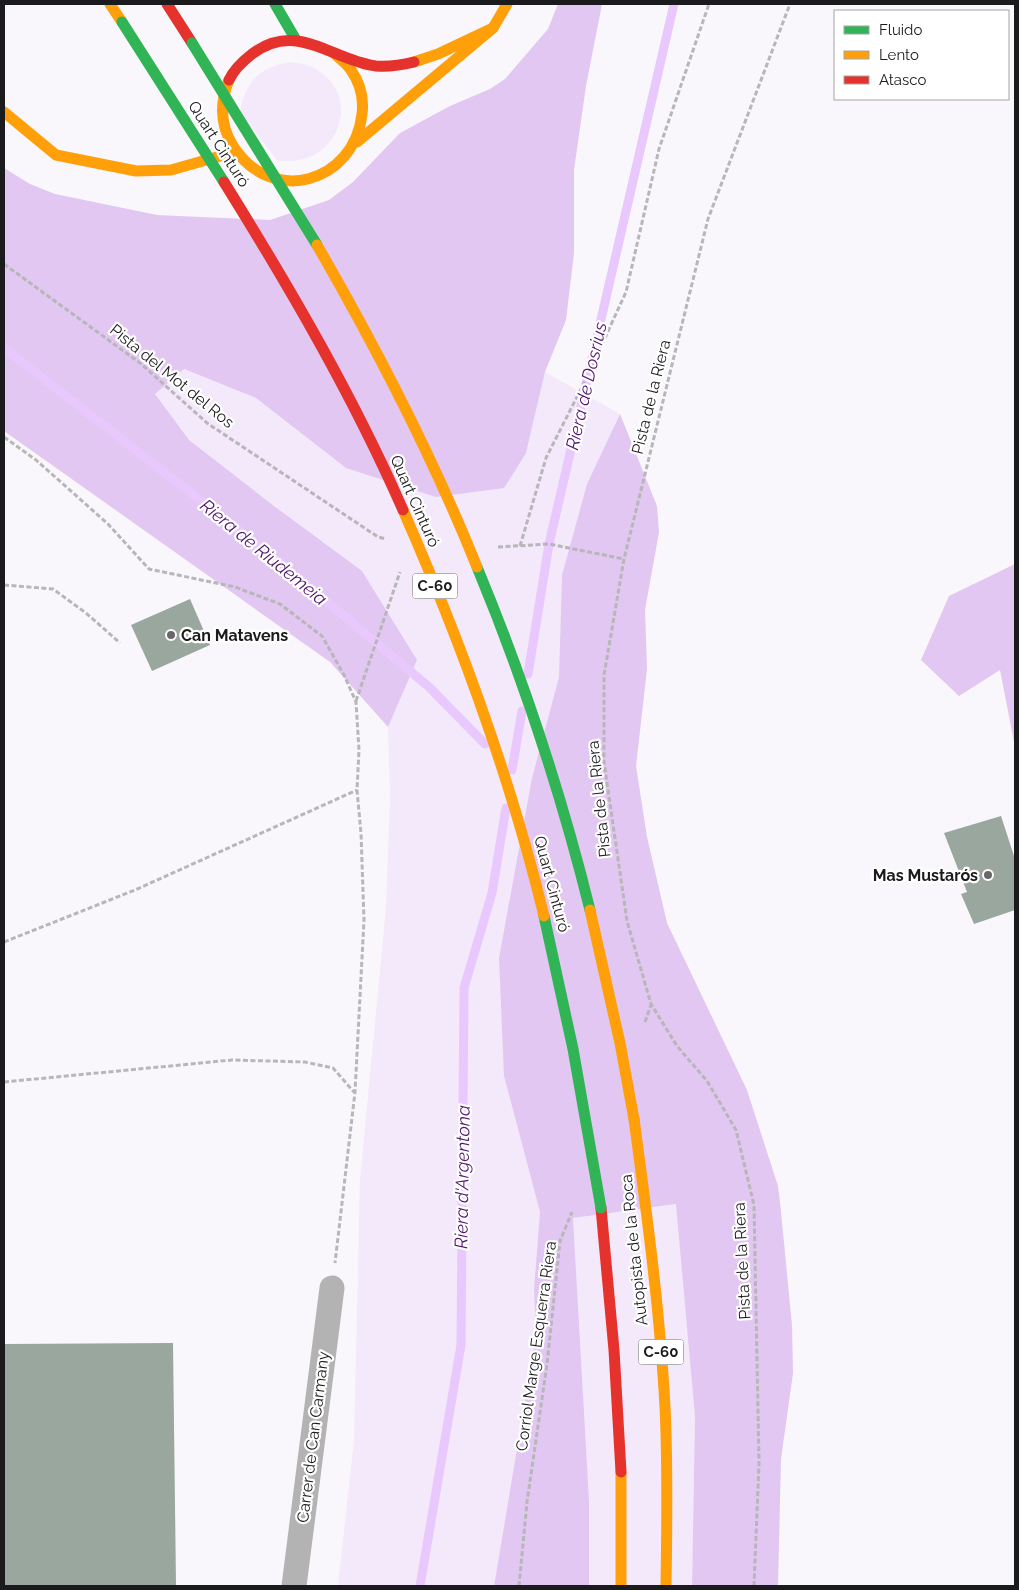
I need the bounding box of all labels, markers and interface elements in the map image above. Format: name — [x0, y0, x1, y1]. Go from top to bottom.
legend — [834, 10, 1009, 100]
text: Fluido — [879, 21, 922, 39]
text: Lento — [879, 46, 919, 64]
text: Atasco — [879, 71, 926, 89]
street label: Quart Cinturó — [184, 97, 254, 191]
water label: Riera de Dosrius — [561, 319, 611, 452]
street label: Pista del Mot del Ros — [106, 320, 238, 432]
street label: Pista de la Riera — [628, 338, 674, 456]
street label: Quart Cinturó — [386, 452, 444, 550]
water label: Riera de Riudemeia — [197, 495, 332, 610]
road number: C-60 — [412, 574, 458, 598]
place label: Can Matavens — [181, 626, 288, 645]
marker: Can Matavens — [165, 629, 177, 641]
street label: Pista de la Riera — [583, 740, 615, 858]
street label: Quart Cinturó — [530, 834, 574, 934]
place label: Mas Mustarós — [873, 866, 978, 885]
marker: Mas Mustarós — [982, 869, 994, 881]
water label: Riera d'Argentona — [450, 1105, 474, 1249]
street label: Autopista de la Roca — [617, 1173, 651, 1327]
street label: Pista de la Riera — [729, 1202, 755, 1320]
street label: Corriol Marge Esquerra Riera — [512, 1240, 560, 1452]
road number: C-60 — [638, 1340, 684, 1364]
street label: Carrer de Can Carmany — [293, 1350, 333, 1524]

